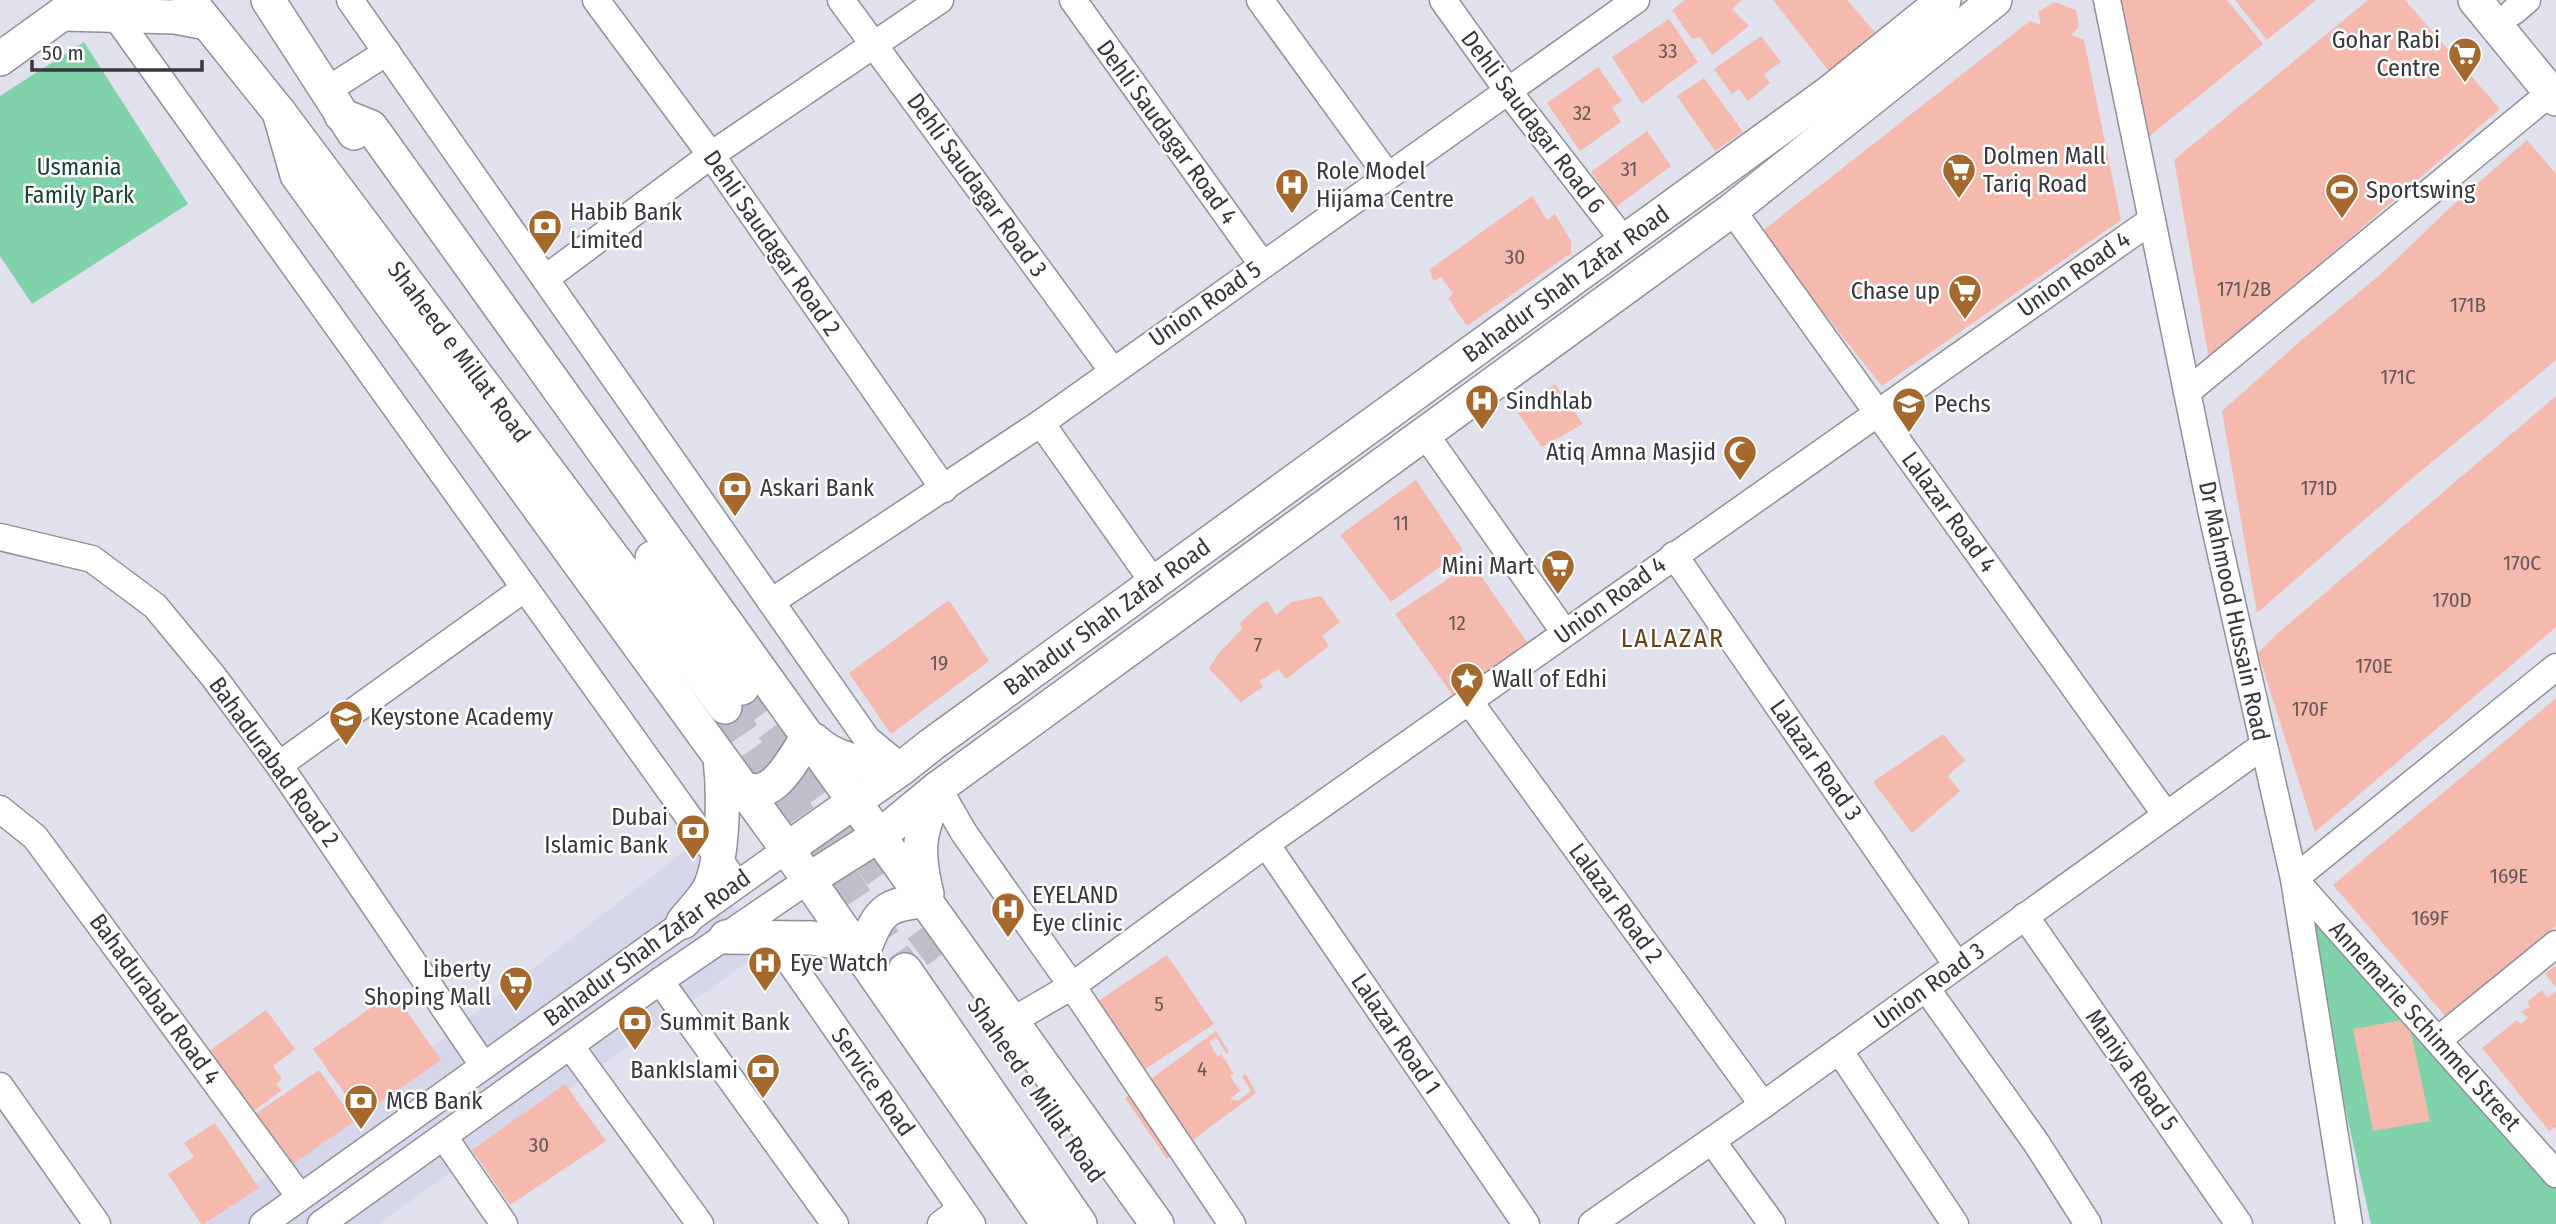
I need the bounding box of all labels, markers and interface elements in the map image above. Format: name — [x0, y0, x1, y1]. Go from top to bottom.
street label: Dehli Saudagar Road 6 — [1455, 25, 1611, 219]
place label: Gohar Rabi Centre — [2332, 26, 2440, 82]
scale bar — [32, 28, 201, 72]
street label: Dehli Saudagar Road 4 — [1091, 35, 1243, 229]
supermarket icon: Gohar Rabi Centre — [2446, 35, 2484, 84]
house number: 33 — [1659, 38, 1677, 64]
text: 50 m — [42, 40, 84, 66]
street label: Dehli Saudagar Road 3 — [901, 88, 1053, 282]
house number: 32 — [1573, 100, 1591, 126]
place label: Dolmen Mall Tariq Road — [1983, 142, 2106, 198]
street label: Dehli Saudagar Road 2 — [698, 145, 846, 341]
supermarket icon: Dolmen Mall Tariq Road — [1940, 151, 1978, 200]
park label: Usmania Family Park — [24, 153, 135, 209]
house number: 31 — [1620, 156, 1638, 182]
place label: Role Model Hijama Centre — [1316, 157, 1454, 213]
hospital icon: Role Model Hijama Centre — [1273, 166, 1311, 215]
sports icon: Sportswing — [2323, 171, 2361, 220]
place label: Sportswing — [2366, 176, 2476, 204]
place label: Habib Bank Limited — [570, 198, 683, 254]
street label: Bahadur Shah Zafar Road — [1457, 200, 1675, 368]
bank icon: Habib Bank Limited — [526, 207, 564, 256]
street label: Union Road 4 — [2012, 225, 2136, 323]
house number: 30 — [1505, 244, 1525, 270]
street label: Union Road 5 — [1144, 255, 1266, 353]
street label: Shaheed e Millat Road — [382, 256, 536, 448]
supermarket icon: Chase up — [1946, 272, 1984, 321]
house number: 171/2B — [2217, 276, 2271, 302]
place label: Chase up — [1851, 277, 1940, 305]
house number: 171B — [2450, 292, 2486, 318]
house number: 171C — [2380, 364, 2416, 390]
hospital icon: Sindhlab — [1463, 382, 1501, 431]
school or university icon: Pechs — [1890, 385, 1928, 434]
place label: Sindhlab — [1506, 387, 1593, 415]
place label: Pechs — [1934, 390, 1991, 418]
mosque icon: Atiq Amna Masjid — [1721, 433, 1759, 482]
place label: Atiq Amna Masjid — [1546, 438, 1716, 466]
street label: Lalazar Road 4 — [1896, 446, 2002, 578]
bank icon: Askari Bank — [716, 469, 754, 518]
place label: Askari Bank — [760, 474, 875, 502]
house number: 171D — [2301, 475, 2337, 501]
street label: Dr Mahmood Hussain Road — [2193, 479, 2275, 743]
house number: 11 — [1393, 510, 1409, 536]
street label: Bahadur Shah Zafar Road — [998, 533, 1216, 701]
supermarket icon: Mini Mart — [1539, 547, 1577, 596]
street label: Union Road 4 — [1549, 550, 1671, 650]
house number: 170C — [2503, 550, 2541, 576]
place label: Mini Mart — [1442, 552, 1534, 580]
house number: 170D — [2432, 587, 2472, 613]
house number: 12 — [1448, 610, 1466, 636]
district label: LALAZAR — [1621, 623, 1725, 654]
house number: 7 — [1254, 632, 1262, 658]
house number: 19 — [930, 650, 948, 676]
house number: 170E — [2355, 653, 2393, 679]
place icon: Wall of Edhi — [1448, 660, 1486, 709]
place label: Wall of Edhi — [1492, 665, 1607, 693]
street label: Bahadurabad Road 2 — [203, 672, 345, 852]
street label: Lalazar Road 3 — [1764, 694, 1868, 826]
house number: 170F — [2292, 696, 2328, 722]
school or university icon: Keystone Academy — [327, 698, 365, 747]
place label: Keystone Academy — [370, 703, 554, 731]
place label: Dubai Islamic Bank — [544, 803, 669, 859]
bank icon: Dubai Islamic Bank — [674, 812, 712, 861]
street label: Lalazar Road 2 — [1563, 838, 1669, 968]
house number: 169E — [2490, 863, 2528, 889]
street label: Bahadur Shah Zafar Road — [538, 864, 756, 1032]
place label: EYELAND Eye clinic — [1032, 881, 1123, 937]
hospital icon: EYELAND Eye clinic — [989, 890, 1027, 939]
house number: 169F — [2411, 905, 2449, 931]
street label: Bahadurabad Road 4 — [84, 908, 226, 1090]
street label: Annemarie Schimmel Street — [2323, 915, 2527, 1137]
street label: Union Road 3 — [1868, 936, 1990, 1036]
hospital icon: Eye Watch — [746, 944, 784, 993]
place label: Eye Watch — [790, 949, 888, 977]
place label: Liberty Shoping Mall — [364, 955, 491, 1011]
supermarket icon: Liberty Shoping Mall — [497, 964, 535, 1013]
street label: Lalazar Road 1 — [1345, 968, 1447, 1100]
house number: 5 — [1154, 991, 1164, 1017]
street label: Shaheed e Millat Road — [962, 992, 1110, 1188]
bank icon: Summit Bank — [616, 1003, 654, 1052]
street label: Maniya Road 5 — [2080, 1004, 2184, 1136]
place label: Summit Bank — [660, 1008, 790, 1036]
street label: Service Road — [825, 1022, 921, 1142]
bank icon: BankIslami — [744, 1051, 782, 1100]
place label: BankIslami — [630, 1056, 738, 1084]
house number: 4 — [1197, 1056, 1207, 1082]
bank icon: MCB Bank — [342, 1082, 380, 1131]
place label: MCB Bank — [386, 1087, 483, 1115]
house number: 30 — [529, 1132, 549, 1158]

